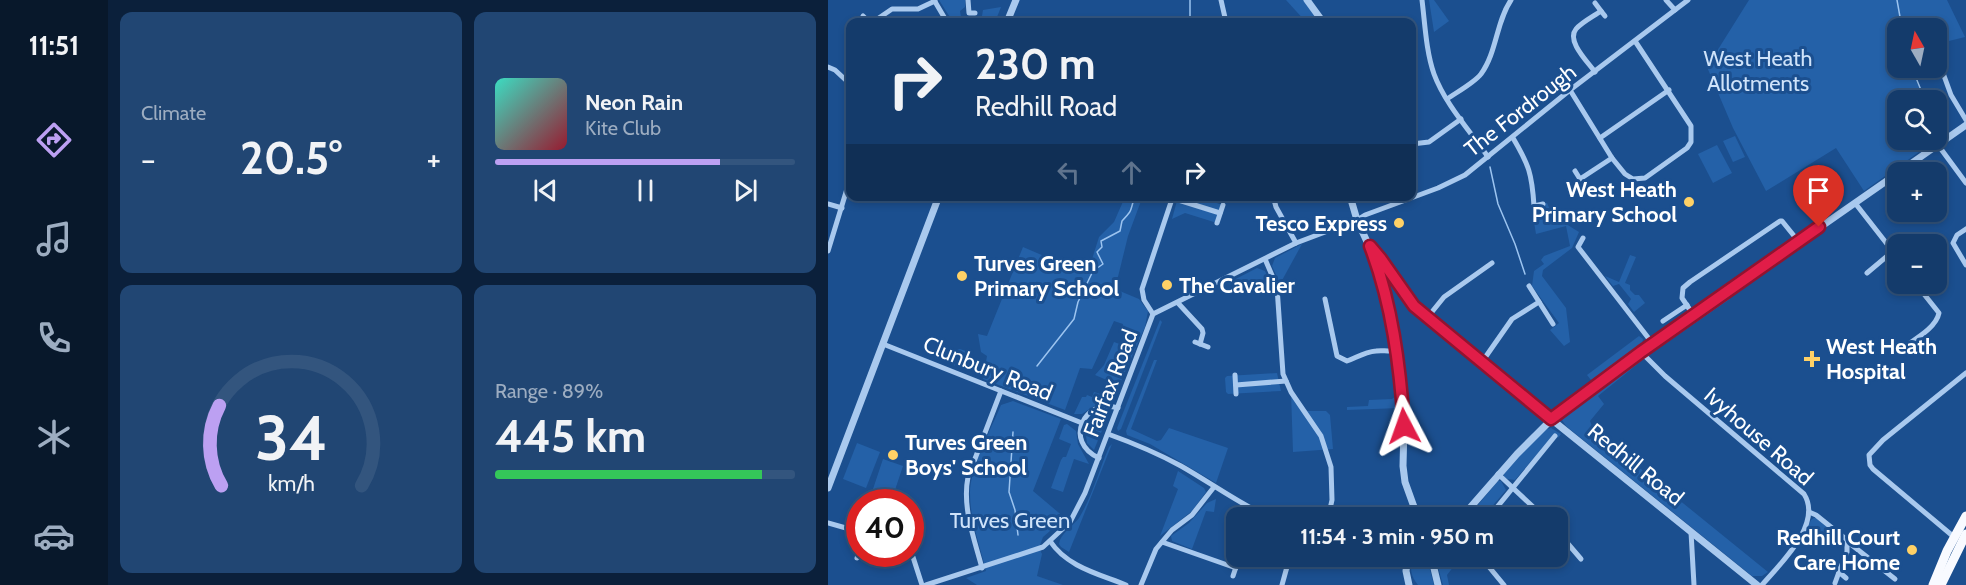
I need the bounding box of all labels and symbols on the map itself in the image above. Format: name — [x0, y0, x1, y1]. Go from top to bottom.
north arrow — [1887, 18, 1947, 78]
park label: West Heath Allotments — [1704, 45, 1812, 97]
street label: The Fordrough — [1459, 58, 1582, 162]
pin — [1793, 165, 1844, 227]
place label: West Heath Primary School — [1532, 176, 1677, 228]
marker: West Heath Primary School — [1682, 195, 1696, 209]
place label: Tesco Express — [1255, 210, 1387, 237]
marker: Tesco Express — [1392, 216, 1406, 230]
place label: Turves Green Primary School — [974, 250, 1120, 302]
marker: Turves Green Primary School — [955, 269, 969, 283]
place label: The Cavalier — [1179, 272, 1296, 299]
marker: The Cavalier — [1160, 278, 1174, 292]
street label: Fairfax Road — [1078, 325, 1143, 441]
street label: Clunbury Road — [919, 330, 1056, 407]
place label: West Heath Hospital — [1826, 333, 1937, 385]
marker: West Heath Hospital — [1803, 350, 1821, 368]
street label: Ivyhouse Road — [1699, 382, 1819, 491]
position arrow — [1372, 394, 1436, 458]
street label: Redhill Road — [1582, 417, 1689, 511]
place label: Turves Green Boys' School — [905, 429, 1027, 481]
marker: Turves Green Boys' School — [886, 448, 900, 462]
speed limit sign: 40 — [846, 489, 924, 567]
park label: Turves Green — [950, 507, 1070, 534]
place label: Redhill Court Care Home — [1776, 524, 1900, 576]
marker: Redhill Court Care Home — [1905, 543, 1919, 557]

